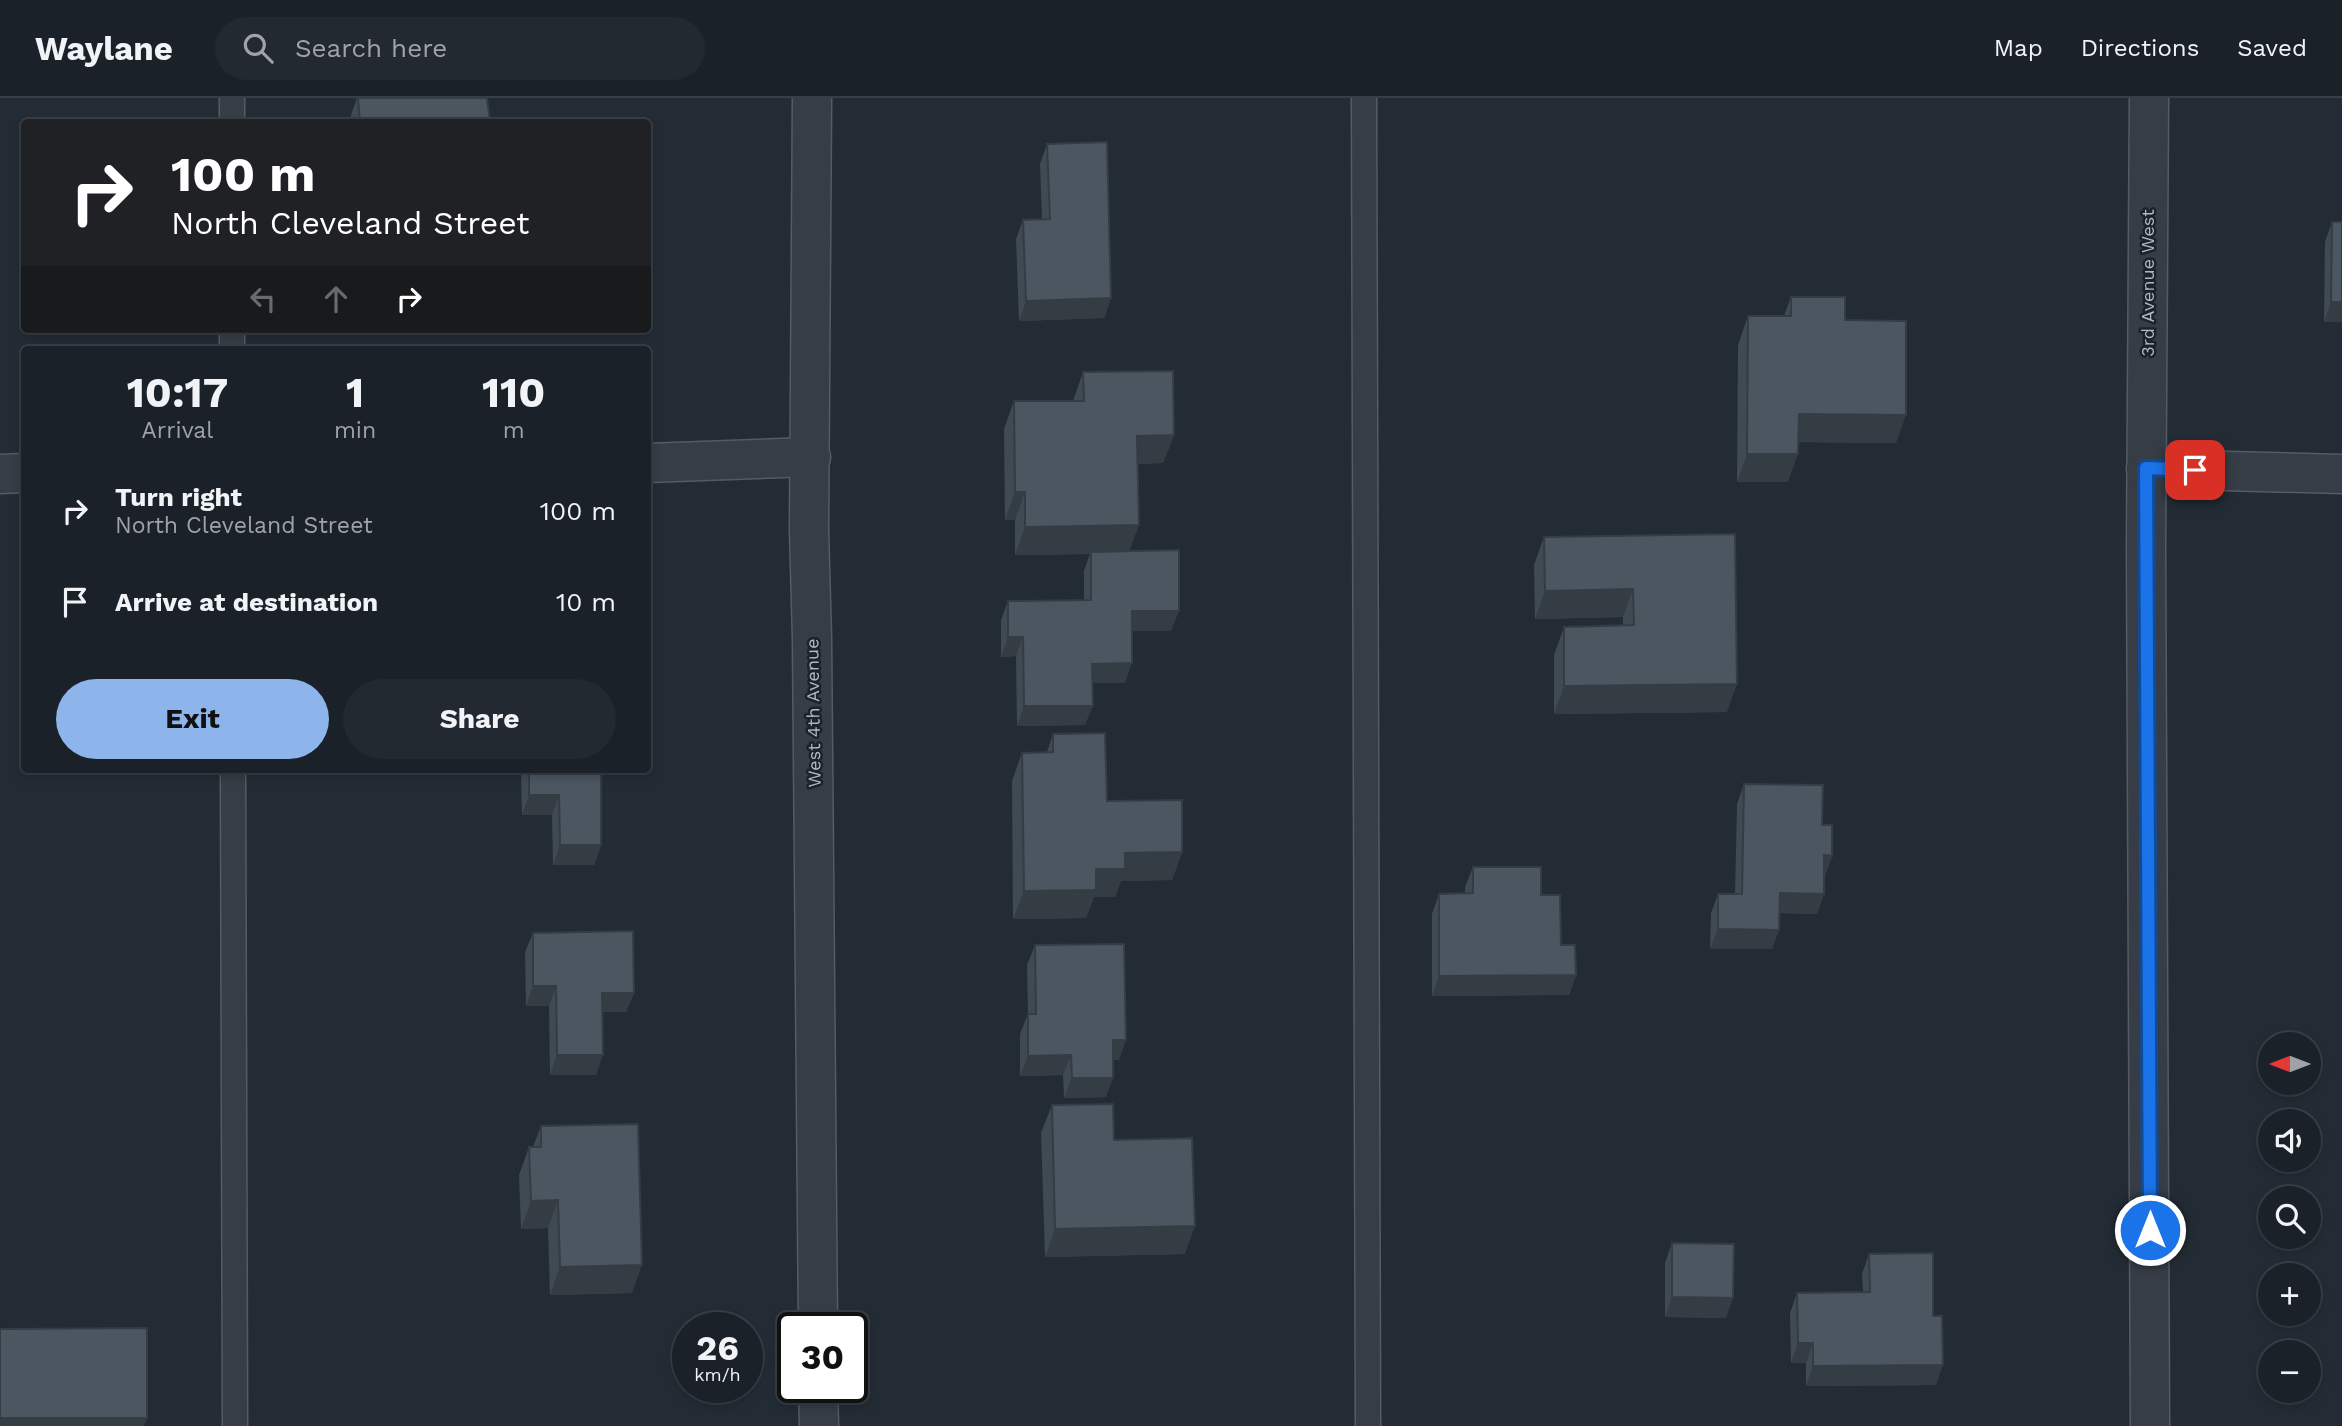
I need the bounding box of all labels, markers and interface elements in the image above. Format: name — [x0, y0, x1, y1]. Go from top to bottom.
search box — [215, 17, 705, 80]
text: Waylane — [35, 29, 173, 68]
icon: search — [239, 29, 277, 67]
text: Search here — [295, 33, 447, 63]
text: Map — [1994, 34, 2043, 62]
text: Directions — [2081, 34, 2199, 62]
text: Saved — [2237, 34, 2307, 62]
text: 100 m — [171, 145, 315, 203]
icon: right — [56, 147, 147, 238]
text: North Cleveland Street — [171, 204, 530, 242]
street label: 3rd Avenue West — [2137, 209, 2158, 357]
icon: left — [244, 280, 282, 318]
icon: ahead — [317, 280, 355, 318]
icon: right — [390, 280, 428, 318]
text: 10:17 — [127, 368, 228, 417]
text: 1 — [346, 368, 364, 417]
text: 110 — [482, 368, 545, 417]
text: Arrival — [142, 417, 213, 444]
text: min — [334, 417, 376, 444]
text: m — [503, 417, 525, 444]
pin — [2165, 440, 2225, 500]
icon: arrive — [2176, 451, 2214, 489]
text: Turn right — [115, 482, 242, 512]
icon: right — [56, 492, 94, 530]
text: 100 m — [540, 496, 616, 526]
text: North Cleveland Street — [115, 512, 373, 539]
icon: arrive — [56, 583, 94, 621]
text: Arrive at destination — [115, 587, 378, 617]
text: 10 m — [556, 587, 616, 617]
street label: West 4th Avenue — [801, 638, 825, 788]
button: Exit — [56, 679, 329, 759]
button: Share — [343, 679, 616, 759]
north arrow — [2258, 1032, 2320, 1096]
map controls — [2258, 1032, 2321, 1403]
button: sound — [2258, 1109, 2321, 1172]
button: search — [2258, 1186, 2321, 1249]
position arrow — [2113, 1193, 2187, 1267]
button: + — [2258, 1263, 2321, 1326]
speed limit sign: 30 — [777, 1312, 868, 1403]
text: 26 — [696, 1327, 739, 1369]
button: − — [2258, 1340, 2321, 1403]
text: km/h — [694, 1364, 741, 1385]

